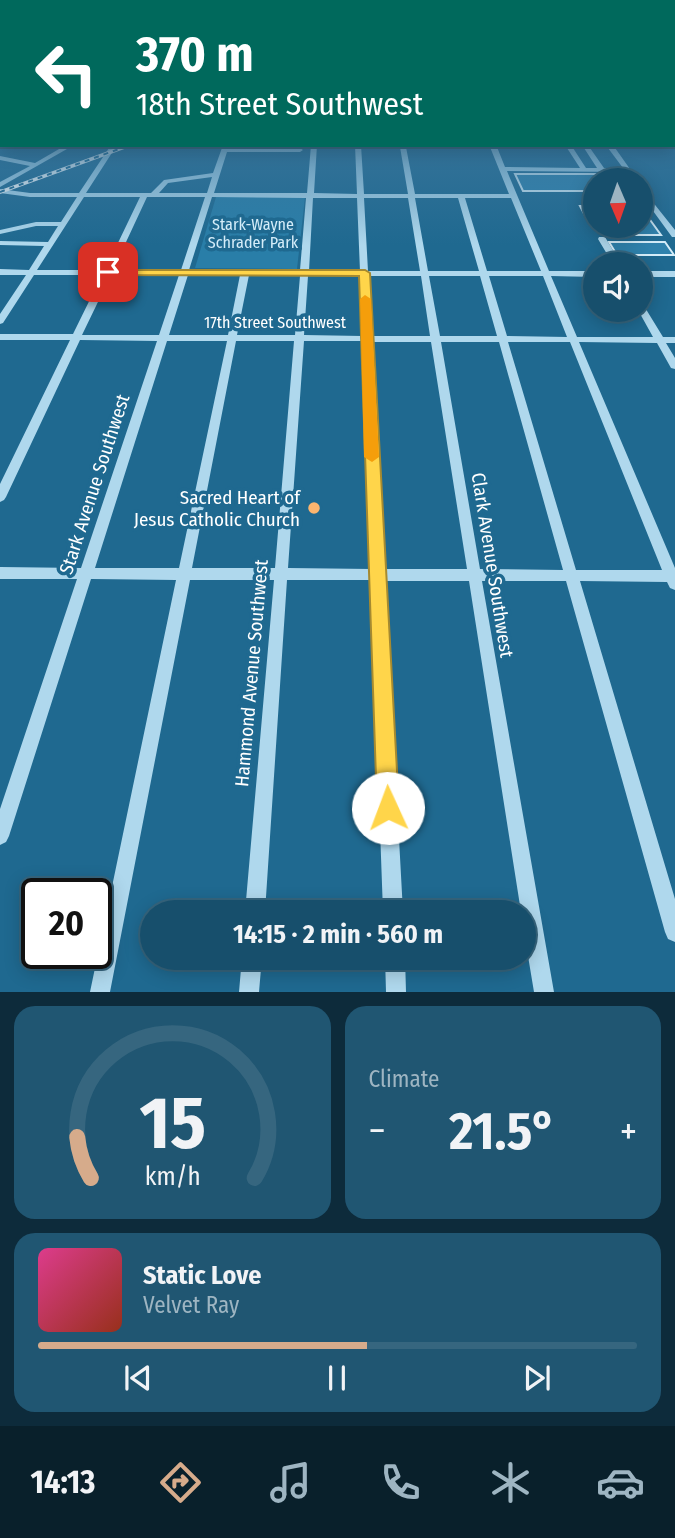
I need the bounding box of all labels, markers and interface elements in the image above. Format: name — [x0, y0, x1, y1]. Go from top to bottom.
text: 370 m — [136, 25, 254, 84]
icon: left — [21, 28, 112, 119]
text: 18th Street Southwest — [136, 85, 423, 123]
north arrow — [583, 168, 653, 238]
map controls — [583, 168, 653, 322]
park label: Stark-Wayne Schrader Park — [208, 215, 299, 252]
pin — [78, 242, 138, 302]
button: sound — [583, 252, 653, 322]
icon: arrive — [89, 253, 127, 291]
street label: 17th Street Southwest — [204, 313, 347, 332]
street label: Stark Avenue Southwest — [54, 390, 135, 577]
street label: Clark Avenue Southwest — [467, 471, 519, 660]
place label: Sacred Heart of Jesus Catholic Church — [134, 486, 301, 531]
marker: Sacred Heart of Jesus Catholic Church — [306, 500, 322, 516]
street label: Hammond Avenue Southwest — [230, 558, 273, 788]
position arrow — [351, 771, 425, 845]
speed limit sign: 20 — [21, 878, 112, 969]
text: 14:15 · 2 min · 560 m — [233, 919, 443, 950]
text: Climate — [369, 1065, 439, 1093]
text: 15 — [139, 1081, 206, 1168]
text: 21.5° — [449, 1100, 556, 1163]
text: − — [369, 1108, 386, 1154]
text: + — [620, 1108, 637, 1154]
text: km/h — [144, 1162, 200, 1192]
text: Static Love — [143, 1260, 261, 1291]
text: Velvet Ray — [143, 1291, 239, 1319]
icon: previous — [119, 1359, 157, 1397]
icon: pause — [318, 1359, 356, 1397]
icon: next — [518, 1359, 556, 1397]
icon: directions — [156, 1458, 205, 1507]
icon: music — [266, 1458, 315, 1507]
icon: phone — [376, 1458, 425, 1507]
icon: climate — [486, 1458, 535, 1507]
icon: car — [596, 1458, 645, 1507]
text: 14:13 — [30, 1463, 95, 1501]

